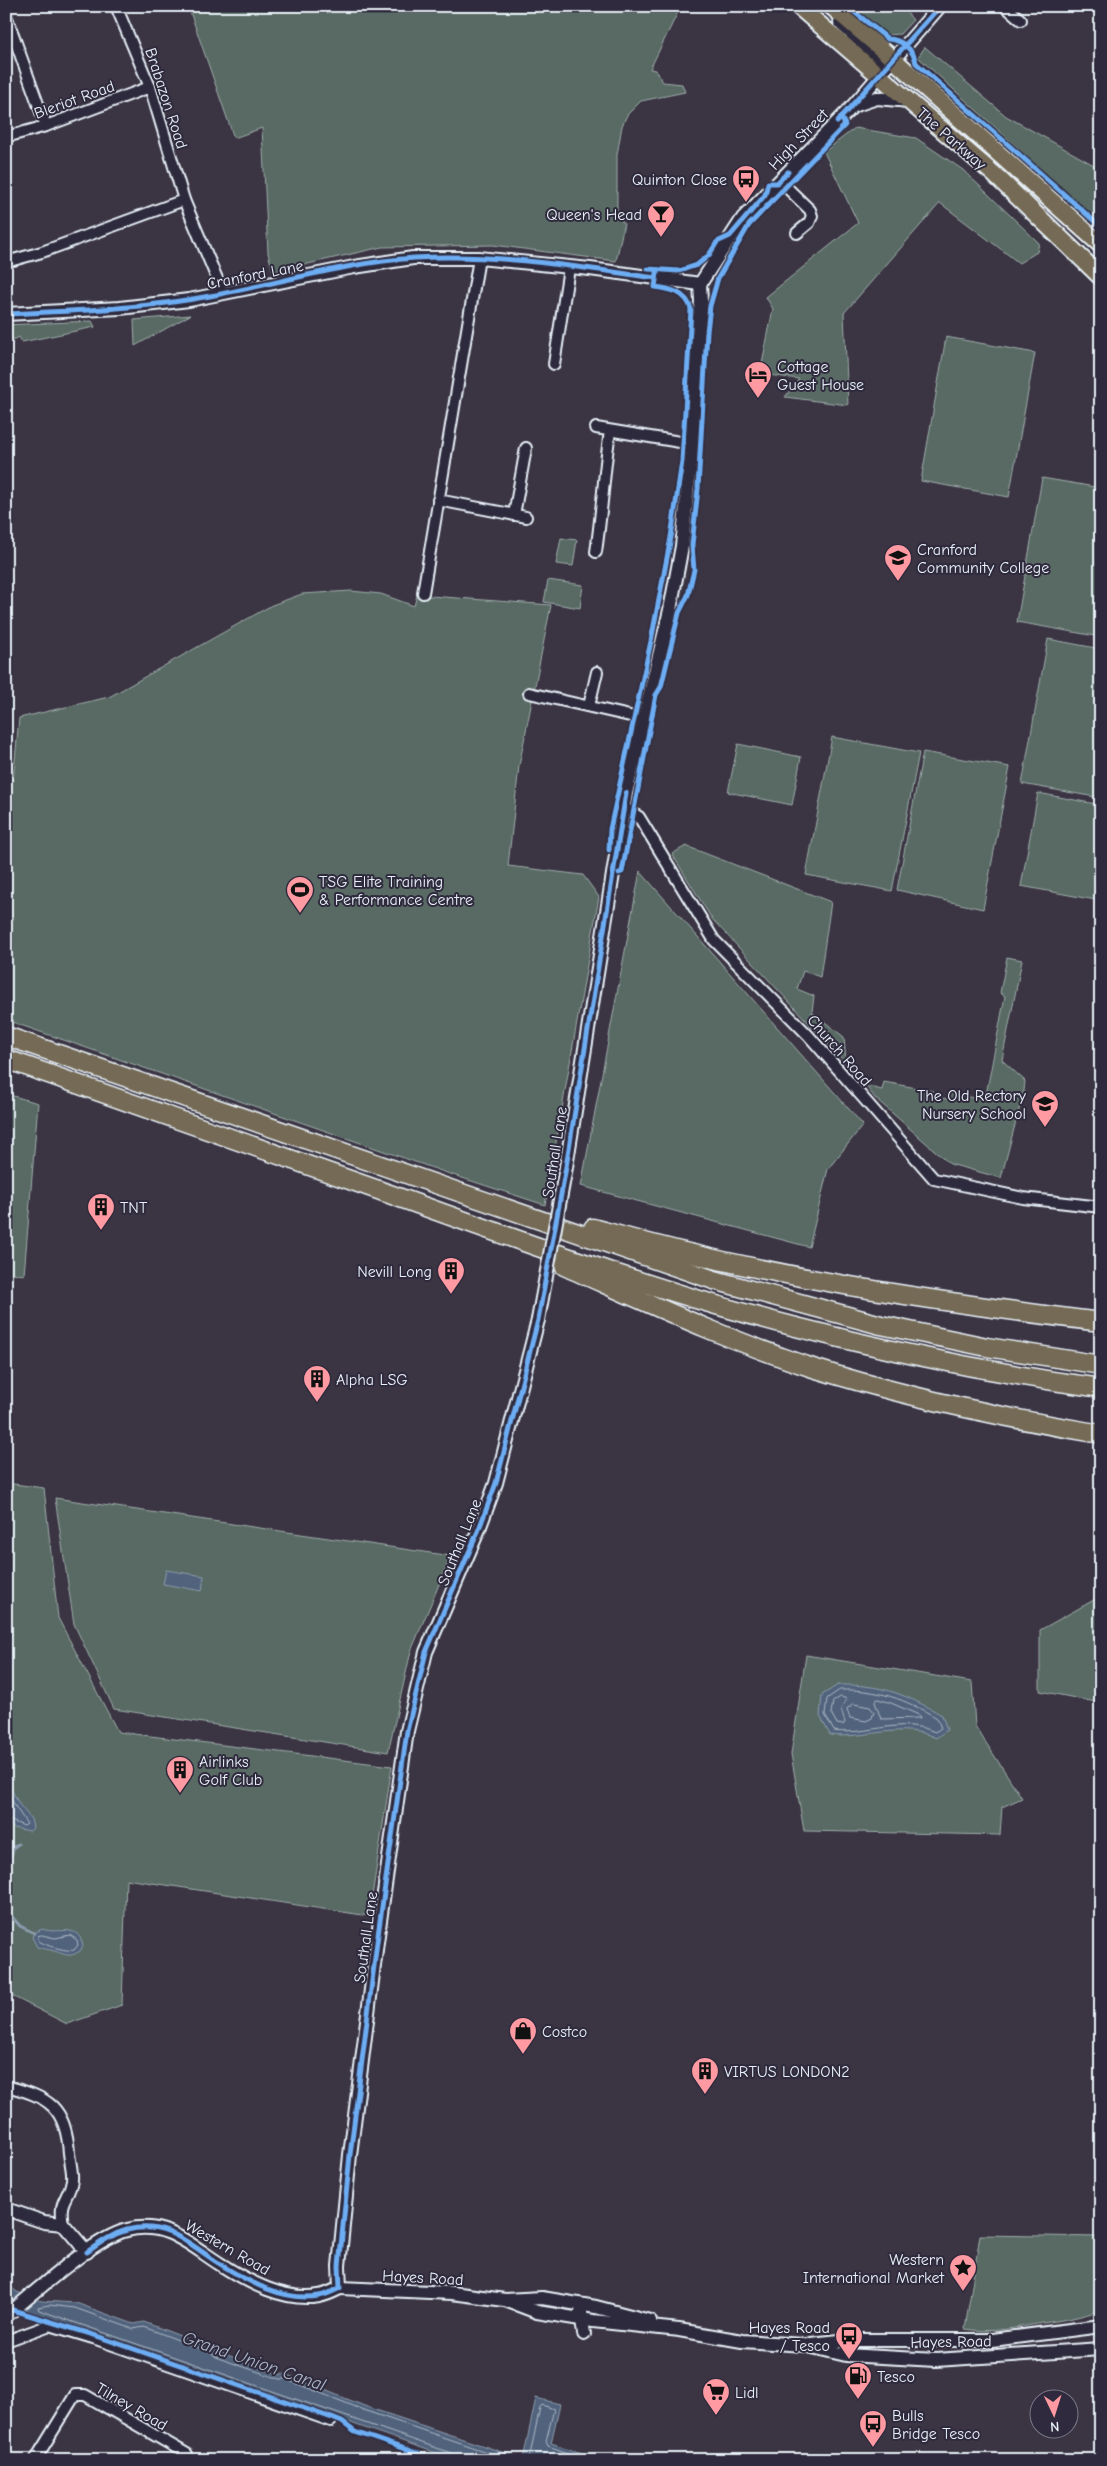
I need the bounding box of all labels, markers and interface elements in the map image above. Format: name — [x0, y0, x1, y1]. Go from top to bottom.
street label: Brabazon Road — [141, 46, 191, 151]
street label: Bleriot Road — [32, 77, 117, 123]
street label: The Parkway — [913, 104, 990, 174]
street label: High Street — [765, 105, 832, 174]
bus stop icon: Quinton Close — [731, 164, 761, 203]
place label: Quinton Close — [632, 171, 727, 189]
bar icon: Queen's Head — [646, 199, 676, 238]
place label: Queen's Head — [546, 206, 642, 224]
street label: Cranford Lane — [205, 257, 305, 293]
place label: Cottage Guest House — [777, 358, 864, 394]
hotel icon: Cottage Guest House — [743, 360, 773, 399]
place label: Cranford Community College — [917, 541, 1049, 577]
school or university icon: Cranford Community College — [883, 543, 913, 582]
place label: TSG Elite Training & Performance Centre — [319, 873, 473, 909]
sports icon: TSG Elite Training & Performance Centre — [285, 875, 315, 914]
street label: Church Road — [803, 1011, 875, 1090]
place label: The Old Rectory Nursery School — [917, 1087, 1027, 1123]
school or university icon: The Old Rectory Nursery School — [1030, 1089, 1060, 1128]
street label: Southall Lane — [539, 1105, 571, 1199]
building icon: TNT — [86, 1192, 116, 1231]
place label: TNT — [120, 1199, 148, 1217]
building icon: Nevill Long — [436, 1256, 466, 1295]
place label: Nevill Long — [357, 1263, 432, 1281]
building icon: Alpha LSG — [302, 1364, 332, 1403]
place label: Alpha LSG — [336, 1371, 408, 1389]
street label: Southall Lane — [434, 1496, 486, 1588]
place label: Airlinks Golf Club — [199, 1753, 262, 1789]
building icon: Airlinks Golf Club — [165, 1755, 195, 1794]
street label: Southall Lane — [351, 1890, 381, 1984]
shop icon: Costco — [508, 2016, 538, 2055]
place label: Costco — [542, 2023, 587, 2041]
building icon: VIRTUS LONDON2 — [690, 2056, 720, 2095]
place label: VIRTUS LONDON2 — [724, 2063, 850, 2081]
street label: Western Road — [182, 2216, 273, 2279]
place label: Western International Market — [803, 2251, 944, 2287]
place icon: Western International Market — [948, 2253, 978, 2292]
street label: Hayes Road — [382, 2267, 464, 2289]
place label: Hayes Road / Tesco — [749, 2319, 830, 2355]
bus stop icon: Hayes Road / Tesco — [834, 2321, 864, 2360]
water label: Grand Union Canal — [180, 2327, 329, 2396]
street label: Hayes Road — [910, 2332, 992, 2352]
fuel station icon: Tesco — [843, 2361, 873, 2400]
place label: Tesco — [877, 2368, 915, 2386]
supermarket icon: Lidl — [701, 2377, 731, 2416]
street label: Tilney Road — [93, 2379, 170, 2435]
place label: Lidl — [735, 2384, 759, 2402]
north arrow — [1030, 2388, 1080, 2438]
place label: Bulls Bridge Tesco — [892, 2407, 980, 2443]
bus stop icon: Bulls Bridge Tesco — [858, 2409, 888, 2448]
text: N — [1050, 2418, 1060, 2435]

